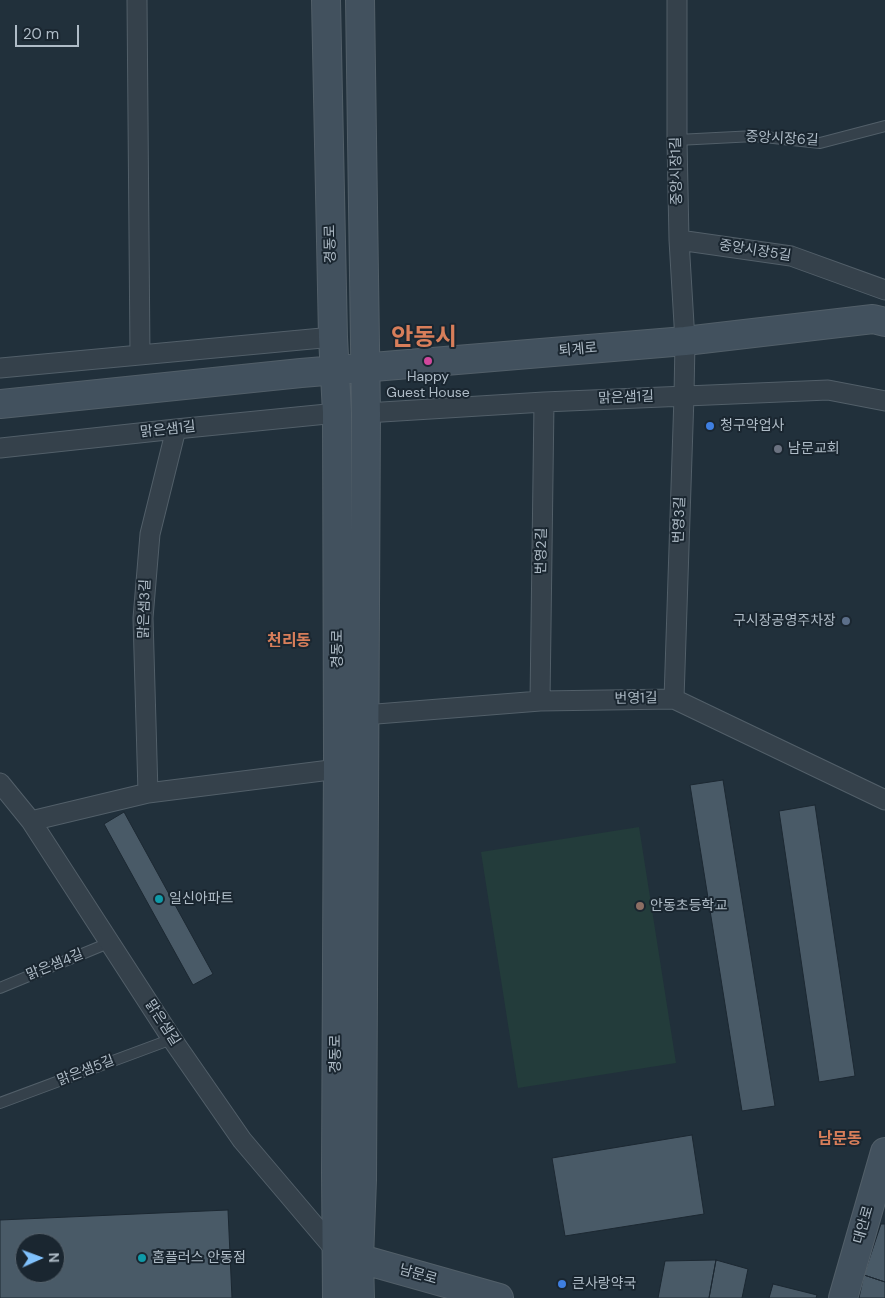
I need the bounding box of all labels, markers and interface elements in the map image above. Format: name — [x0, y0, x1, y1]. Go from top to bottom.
scale bar — [18, 15, 81, 47]
text: 20 m — [23, 24, 59, 44]
street label: 중앙시장6길 — [745, 129, 819, 149]
street label: 중앙시장1길 — [668, 136, 686, 206]
street label: 경동로 — [322, 225, 340, 263]
street label: 중앙시장5길 — [718, 237, 792, 265]
district label: 안동시 — [391, 325, 457, 353]
street label: 퇴계로 — [558, 340, 598, 360]
marker: Happy Guest House — [422, 355, 434, 367]
place label: Happy Guest House — [386, 369, 470, 402]
street label: 맑은샘1길 — [598, 389, 654, 407]
place label: 청구약업사 — [720, 418, 784, 434]
street label: 맑은샘1길 — [139, 419, 197, 441]
marker: 청구약업사 — [704, 420, 716, 432]
place label: 남문교회 — [788, 441, 840, 457]
marker: 남문교회 — [772, 443, 784, 455]
street label: 번영3길 — [671, 496, 689, 544]
street label: 번영2길 — [533, 528, 551, 574]
street label: 맑은샘3길 — [136, 579, 154, 639]
place label: 구시장공영주차장 — [733, 613, 836, 629]
marker: 구시장공영주차장 — [840, 615, 852, 627]
street label: 경동로 — [330, 630, 346, 668]
district label: 천리동 — [267, 632, 311, 652]
street label: 번영1길 — [614, 690, 658, 708]
place label: 일신아파트 — [169, 891, 233, 907]
marker: 일신아파트 — [153, 893, 165, 905]
place label: 안동초등학교 — [650, 898, 727, 914]
marker: 안동초등학교 — [634, 900, 646, 912]
street label: 맑은샘4길 — [24, 946, 86, 984]
street label: 맑은샘길 — [141, 997, 183, 1049]
street label: 경동로 — [328, 1035, 344, 1073]
street label: 맑은샘5길 — [55, 1052, 117, 1090]
district label: 남문동 — [818, 1130, 862, 1150]
street label: 대안로 — [851, 1204, 877, 1246]
north arrow — [15, 1233, 65, 1283]
place label: 홈플러스 안동점 — [152, 1250, 246, 1266]
text: N — [45, 1252, 63, 1263]
marker: 홈플러스 안동점 — [136, 1252, 148, 1264]
street label: 남문로 — [397, 1262, 439, 1288]
place label: 큰사랑약국 — [572, 1276, 636, 1292]
marker: 큰사랑약국 — [556, 1278, 568, 1290]

